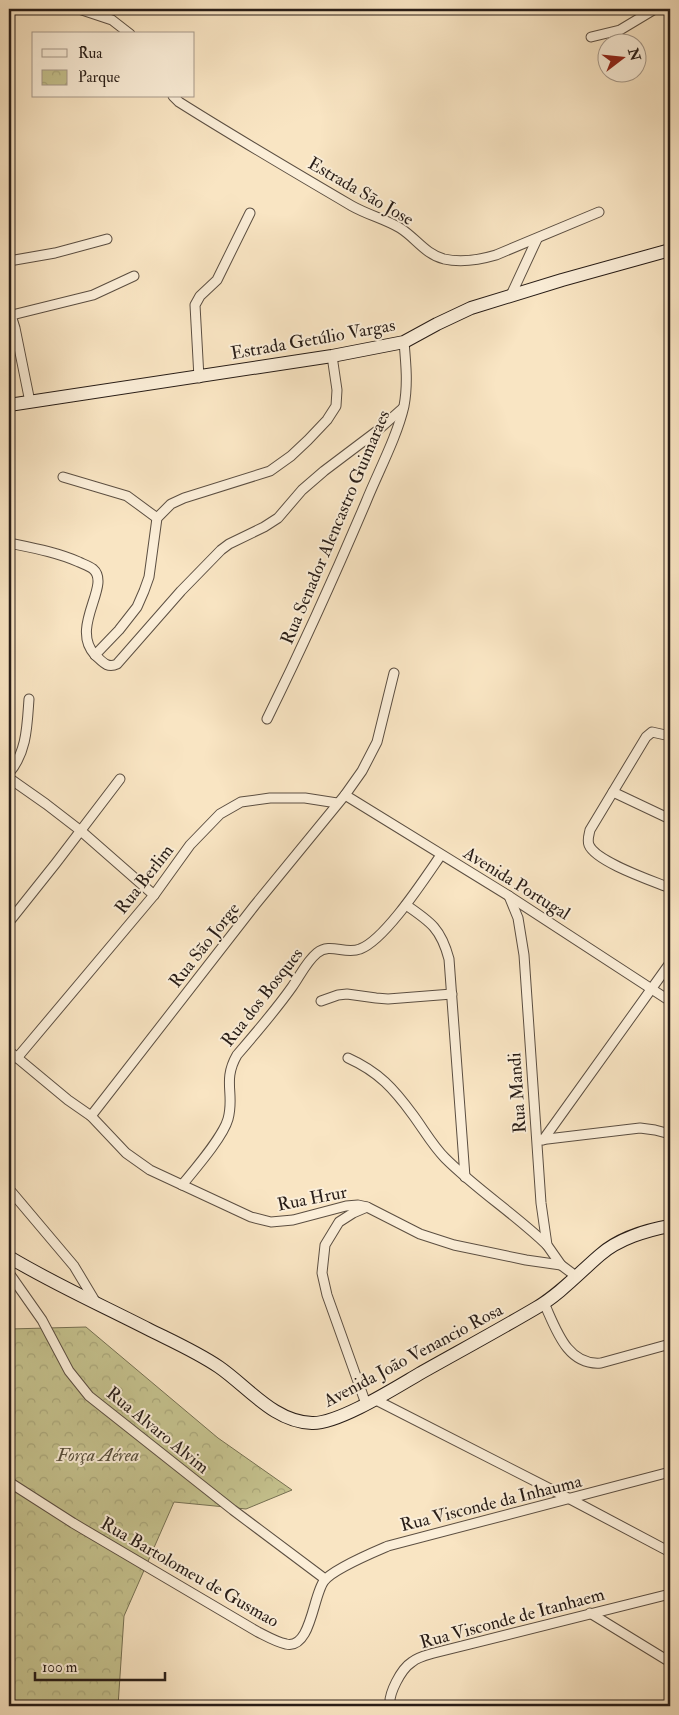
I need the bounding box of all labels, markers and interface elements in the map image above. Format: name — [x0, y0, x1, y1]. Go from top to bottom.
legend — [32, 32, 195, 98]
north arrow — [596, 32, 646, 82]
text: Rua — [78, 44, 103, 63]
text: N — [624, 45, 644, 63]
text: Parque — [78, 68, 120, 87]
street label: Estrada Sāo Jose — [304, 152, 418, 231]
street label: Estrada Getúlio Vargas — [229, 314, 397, 365]
street label: Rua Senador Alencastro Guimaraes — [276, 407, 395, 648]
street label: Rua Berlim — [110, 840, 179, 919]
street label: Avenida Portugal — [458, 841, 575, 926]
street label: Rua São Jorge — [164, 898, 245, 992]
street label: Rua dos Bosques — [216, 943, 308, 1052]
street label: Rua Mandi — [503, 1052, 532, 1134]
street label: Rua Hrur — [275, 1180, 349, 1217]
street label: Avenida João Venancio Rosa — [319, 1298, 507, 1413]
street label: Rua Alvaro Alvim — [102, 1382, 214, 1479]
park label: Força Aérea — [56, 1444, 139, 1467]
street label: Rua Visconde da Inhauma — [398, 1470, 585, 1537]
street label: Rua Bartolomeu de Gusmao — [97, 1512, 283, 1633]
street label: Rua Visconde de Itanhaem — [417, 1583, 607, 1654]
scale bar — [35, 1650, 165, 1682]
text: 100 m — [42, 1658, 78, 1677]

